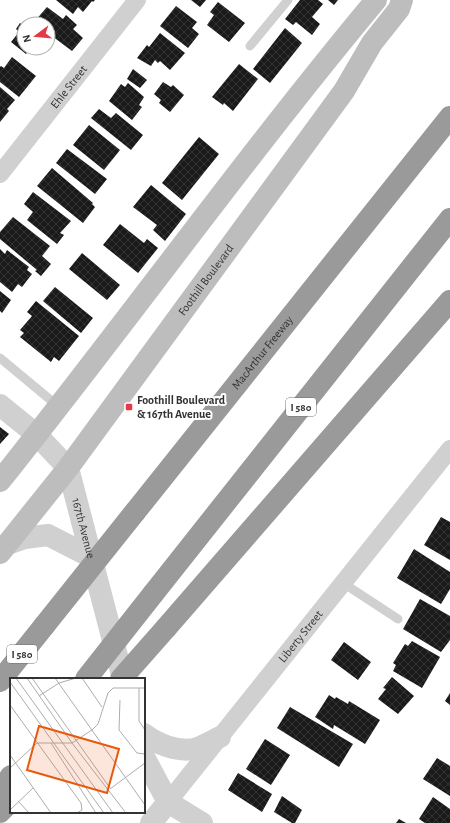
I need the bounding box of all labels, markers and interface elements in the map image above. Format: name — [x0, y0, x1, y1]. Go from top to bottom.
north arrow — [16, 16, 56, 56]
text: N — [21, 33, 33, 44]
street label: Ehle Street — [48, 63, 89, 110]
street label: Foothill Boulevard — [176, 242, 236, 318]
street label: MacArthur Freeway — [229, 313, 296, 392]
place label: Foothill Boulevard & 167th Avenue — [137, 394, 226, 420]
road number: I 580 — [286, 398, 316, 416]
marker: Foothill Boulevard & 167th Avenue — [124, 402, 134, 412]
street label: 167th Avenue — [70, 497, 97, 560]
street label: Liberty Street — [276, 608, 325, 665]
road number: I 580 — [7, 645, 37, 663]
inset map — [10, 678, 145, 813]

